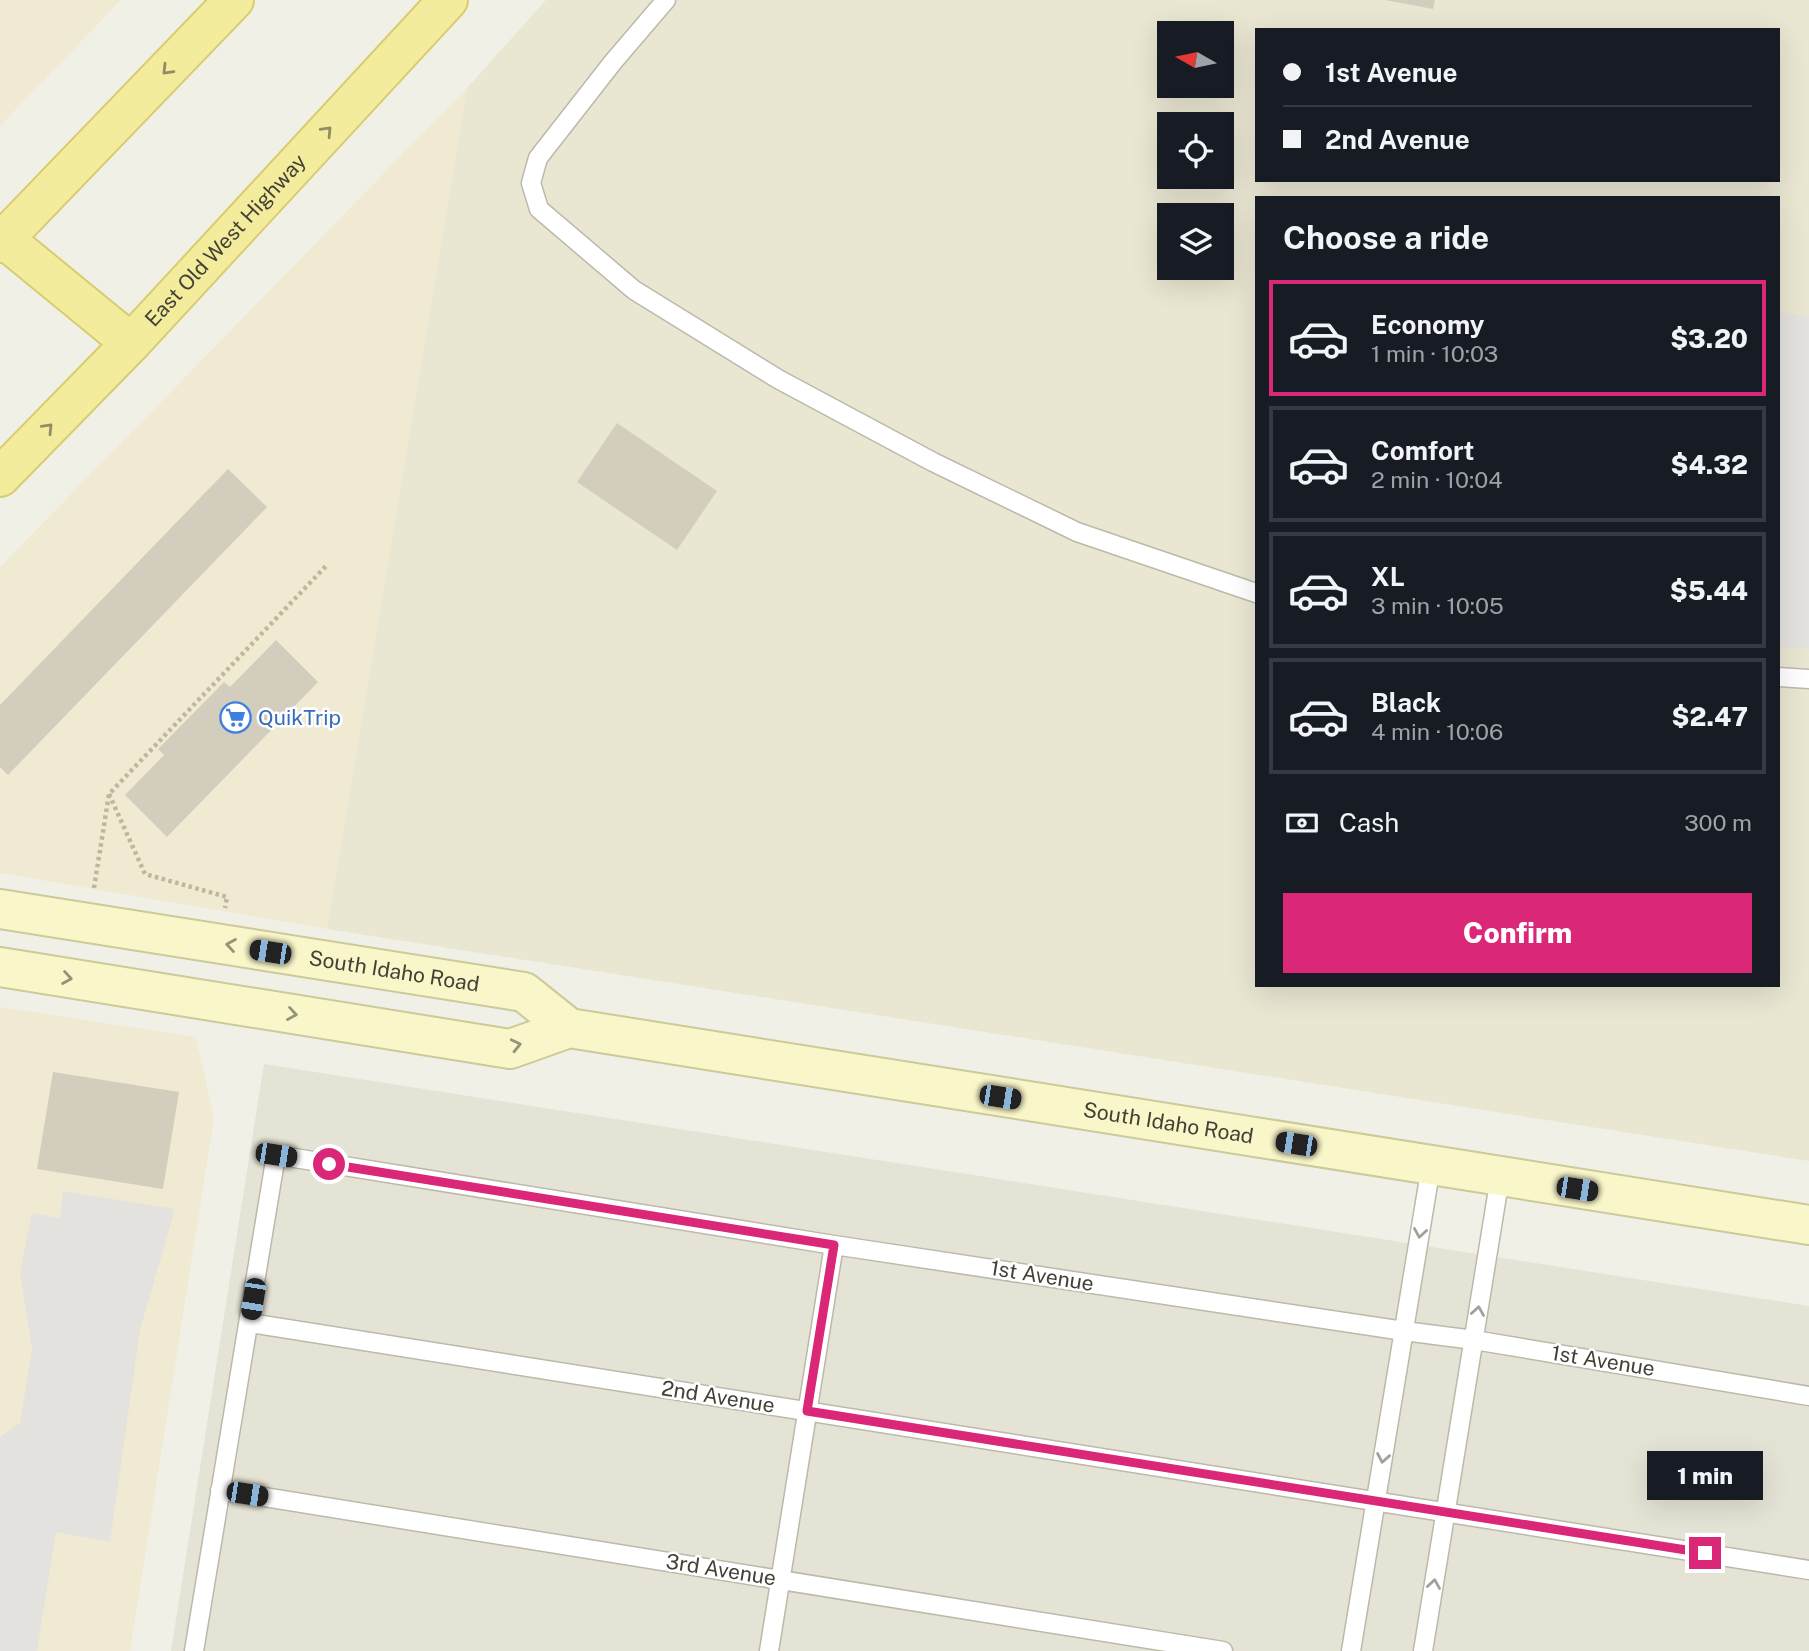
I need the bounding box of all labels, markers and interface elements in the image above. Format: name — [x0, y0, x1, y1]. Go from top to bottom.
north arrow — [1157, 21, 1234, 98]
map controls — [1157, 21, 1234, 280]
text: 1st Avenue — [1325, 57, 1458, 88]
one-way arrow — [162, 61, 175, 74]
button: locate — [1157, 112, 1234, 189]
text: 2nd Avenue — [1325, 124, 1470, 155]
one-way arrow — [319, 126, 332, 139]
street label: East Old West Highway — [140, 149, 311, 332]
button: layers — [1157, 203, 1234, 280]
text: Choose a ride — [1283, 219, 1489, 256]
icon: car — [1287, 307, 1350, 370]
text: Economy — [1371, 309, 1484, 340]
text: $3.20 — [1670, 323, 1748, 354]
text: 1 min · 10:03 — [1371, 340, 1498, 367]
one-way arrow — [39, 423, 52, 436]
icon: car — [1287, 433, 1350, 496]
text: Comfort — [1371, 435, 1474, 466]
text: $4.32 — [1670, 449, 1748, 480]
text: 2 min · 10:04 — [1371, 466, 1503, 493]
icon: car — [1287, 559, 1350, 622]
text: XL — [1371, 561, 1405, 592]
text: $5.44 — [1670, 575, 1748, 606]
text: 3 min · 10:05 — [1371, 592, 1504, 619]
icon: car — [1287, 685, 1350, 748]
text: Black — [1371, 687, 1441, 718]
supermarket icon: QuikTrip — [218, 701, 252, 735]
text: $2.47 — [1672, 701, 1748, 732]
place label: QuikTrip — [258, 705, 341, 730]
text: 4 min · 10:06 — [1371, 718, 1503, 745]
icon: cash — [1283, 804, 1321, 842]
text: Cash — [1339, 807, 1399, 838]
text: 300 m — [1684, 809, 1752, 836]
button: Confirm — [1283, 893, 1752, 973]
one-way arrow — [225, 938, 237, 953]
car — [248, 938, 293, 966]
street label: South Idaho Road — [307, 945, 481, 997]
one-way arrow — [61, 970, 73, 985]
one-way arrow — [286, 1006, 298, 1021]
one-way arrow — [510, 1039, 522, 1053]
car — [978, 1083, 1023, 1111]
street label: South Idaho Road — [1081, 1097, 1255, 1149]
car — [1274, 1130, 1319, 1158]
car — [254, 1141, 299, 1169]
route start — [313, 1148, 345, 1180]
car — [1555, 1175, 1600, 1203]
one-way arrow — [1413, 1227, 1428, 1239]
street label: 1st Avenue — [989, 1255, 1096, 1296]
car — [240, 1277, 267, 1321]
one-way arrow — [1471, 1305, 1486, 1317]
street label: 1st Avenue — [1550, 1340, 1657, 1381]
street label: 2nd Avenue — [660, 1375, 777, 1418]
one-way arrow — [1376, 1452, 1391, 1464]
callout: 1 min — [1647, 1452, 1763, 1500]
text: 1 min — [1677, 1462, 1733, 1489]
car — [225, 1480, 270, 1508]
route end — [1689, 1537, 1721, 1569]
street label: 3rd Avenue — [664, 1548, 778, 1591]
one-way arrow — [1426, 1578, 1441, 1590]

